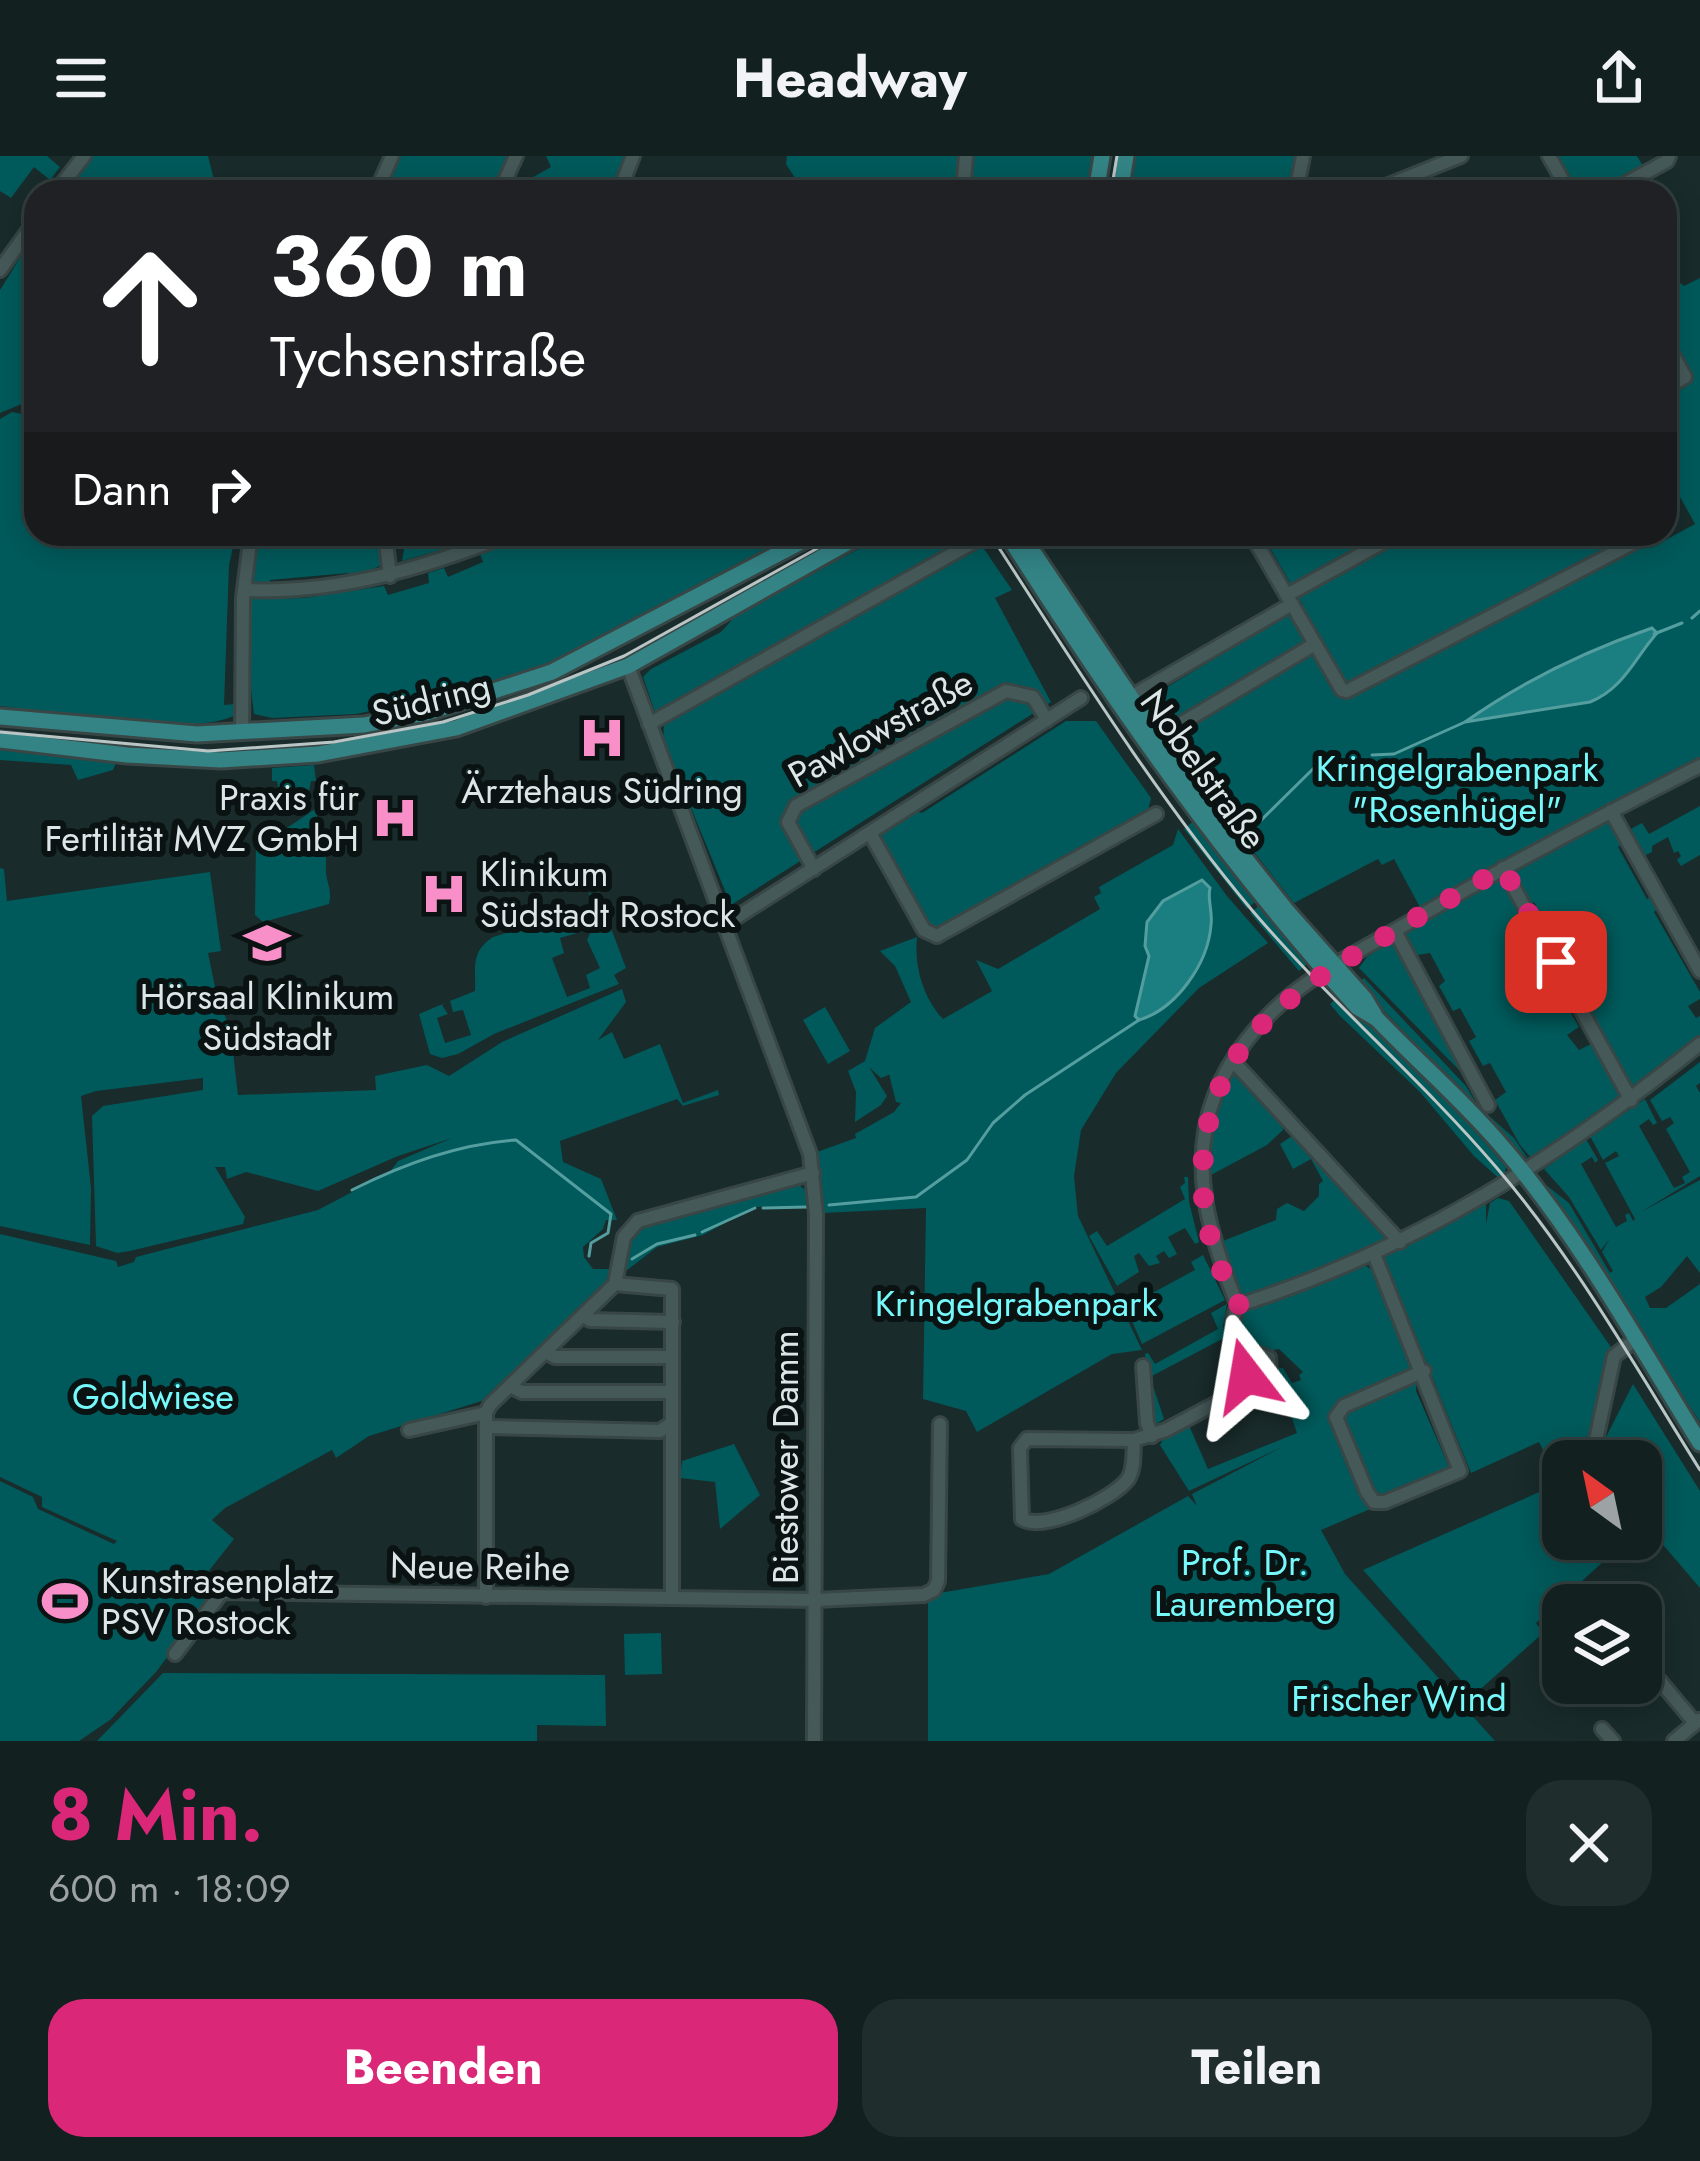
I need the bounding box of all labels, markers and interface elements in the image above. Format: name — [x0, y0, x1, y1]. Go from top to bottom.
text: Headway — [733, 39, 967, 117]
icon: menu — [48, 45, 114, 111]
icon: share — [1586, 45, 1652, 111]
text: 360 m — [270, 206, 528, 328]
icon: ahead — [72, 228, 228, 384]
text: Tychsenstraße — [270, 318, 586, 396]
icon: right — [196, 456, 262, 522]
text: Dann — [72, 457, 172, 522]
street label: Pawlowstraße — [778, 656, 982, 800]
street label: Südring — [366, 659, 496, 739]
street label: Nobelstraße — [1128, 678, 1280, 860]
hospital icon: Ärztehaus Südring — [577, 713, 627, 763]
park label: Kringelgrabenpark "Rosenhügel" — [1316, 742, 1598, 835]
place label: Ärztehaus Südring — [461, 764, 743, 816]
place label: Praxis für Fertilität MVZ GmbH — [44, 771, 360, 864]
hospital icon: Praxis für Fertilität MVZ GmbH — [370, 793, 420, 843]
place label: Klinikum Südstadt Rostock — [480, 847, 735, 940]
hospital icon: Klinikum Südstadt Rostock — [419, 869, 469, 919]
pin — [1505, 911, 1607, 1013]
school or university icon: Hörsaal Klinikum Südstadt — [242, 918, 292, 968]
icon: arrive — [1523, 929, 1589, 995]
place label: Hörsaal Klinikum Südstadt — [140, 970, 394, 1063]
park label: Kringelgrabenpark — [875, 1277, 1157, 1329]
position arrow — [1183, 1313, 1309, 1439]
street label: Biestower Damm — [759, 1330, 811, 1584]
park label: Goldwiese — [72, 1370, 234, 1422]
north arrow — [1542, 1440, 1662, 1560]
map controls — [1542, 1440, 1662, 1704]
park label: Prof. Dr. Lauremberg — [1154, 1536, 1336, 1629]
street label: Neue Reihe — [389, 1538, 571, 1594]
place label: Kunstrasenplatz PSV Rostock — [101, 1554, 335, 1647]
sports icon: Kunstrasenplatz PSV Rostock — [40, 1576, 90, 1626]
button: layers — [1542, 1584, 1662, 1704]
park label: Frischer Wind — [1291, 1672, 1507, 1724]
text: 8 Min. — [48, 1763, 263, 1867]
button: close — [1526, 1780, 1652, 1906]
text: 600 m · 18:09 — [48, 1860, 291, 1917]
button: Beenden — [48, 1999, 838, 2137]
button: Teilen — [862, 1999, 1652, 2137]

